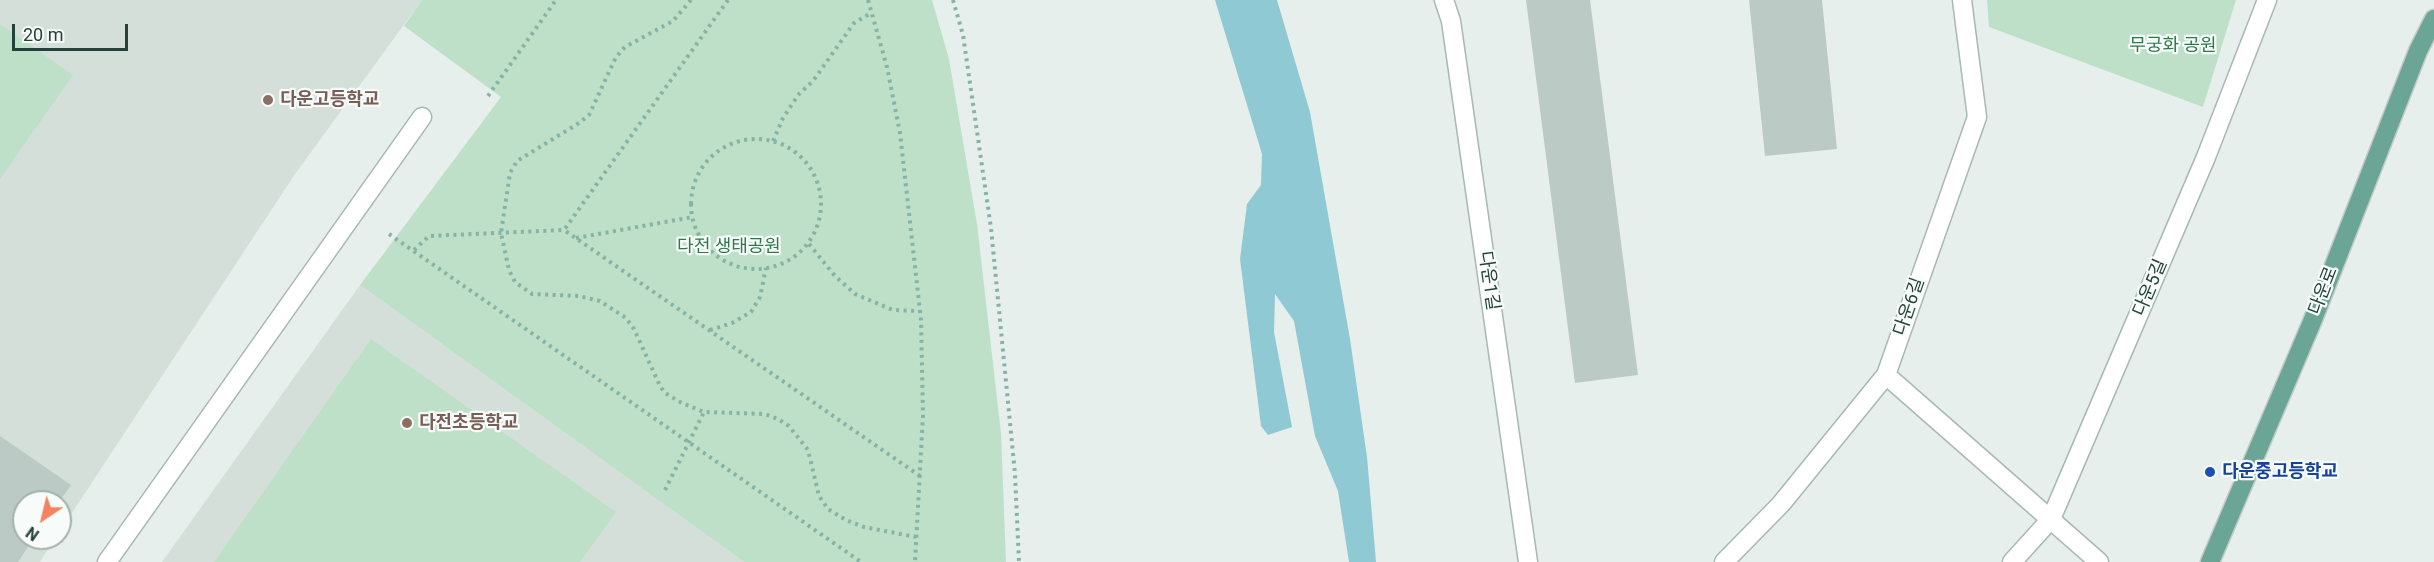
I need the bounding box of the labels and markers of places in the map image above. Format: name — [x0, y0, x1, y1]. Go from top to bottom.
place label: 다운고등학교 — [280, 89, 379, 111]
marker: 다운고등학교 — [261, 93, 275, 107]
place label: 다전초등학교 — [419, 412, 518, 434]
marker: 다전초등학교 — [400, 416, 414, 430]
place label: 다운중고등학교 — [2222, 461, 2338, 483]
marker: 다운중고등학교 — [2203, 465, 2217, 479]

